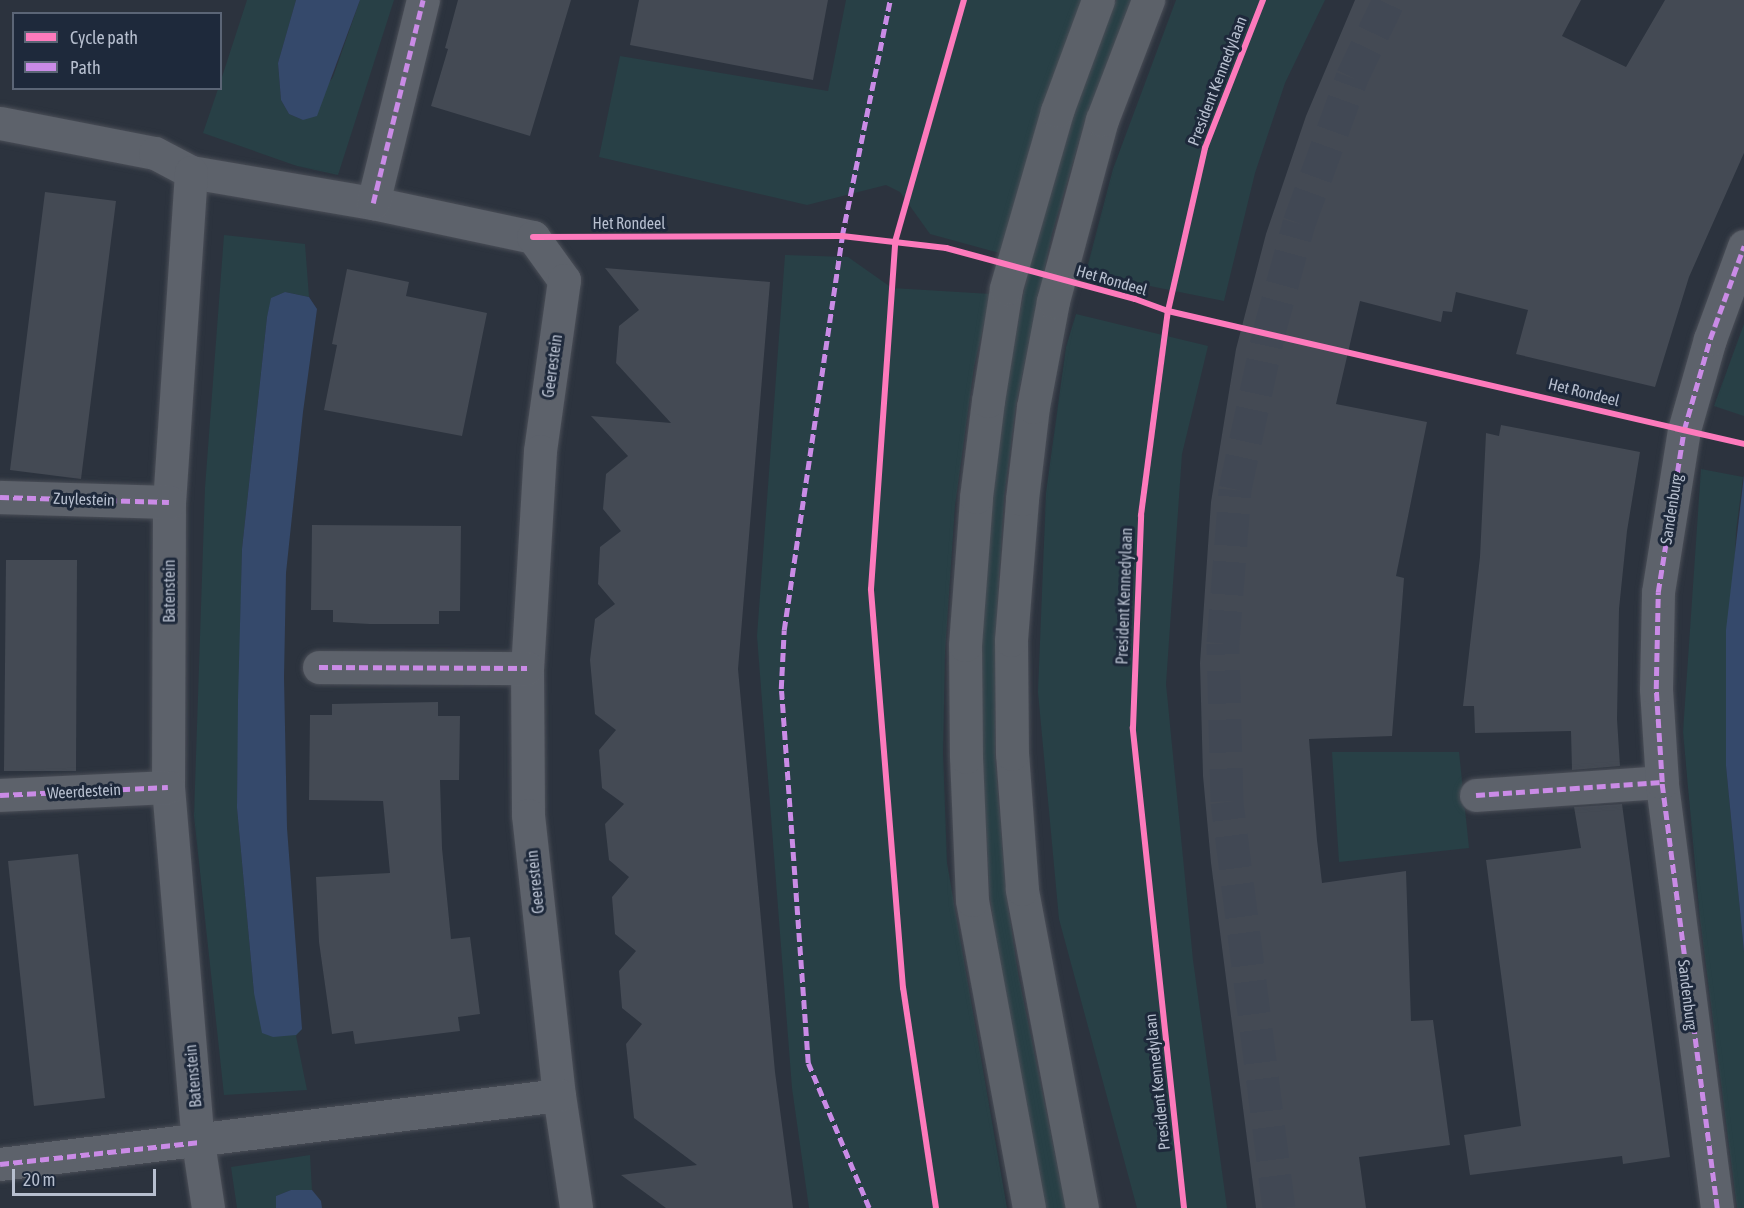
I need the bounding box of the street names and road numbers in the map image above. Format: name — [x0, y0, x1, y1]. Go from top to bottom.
street label: President Kennedylaan — [1183, 14, 1251, 148]
street label: Het Rondeel — [593, 213, 665, 233]
street label: Het Rondeel — [1074, 261, 1150, 299]
street label: Geerestein — [538, 333, 566, 399]
street label: Het Rondeel — [1546, 374, 1622, 410]
street label: Sandenburg — [1656, 472, 1686, 546]
street label: Zuylestein — [53, 488, 115, 510]
street label: President Kennedylaan — [1112, 527, 1136, 665]
street label: Batenstein — [159, 559, 179, 623]
street label: Weerdestein — [47, 779, 121, 803]
street label: Geerestein — [522, 849, 548, 915]
street label: Sandenburg — [1674, 959, 1702, 1031]
street label: President Kennedylaan — [1140, 1013, 1174, 1151]
street label: Batenstein — [181, 1044, 205, 1108]

